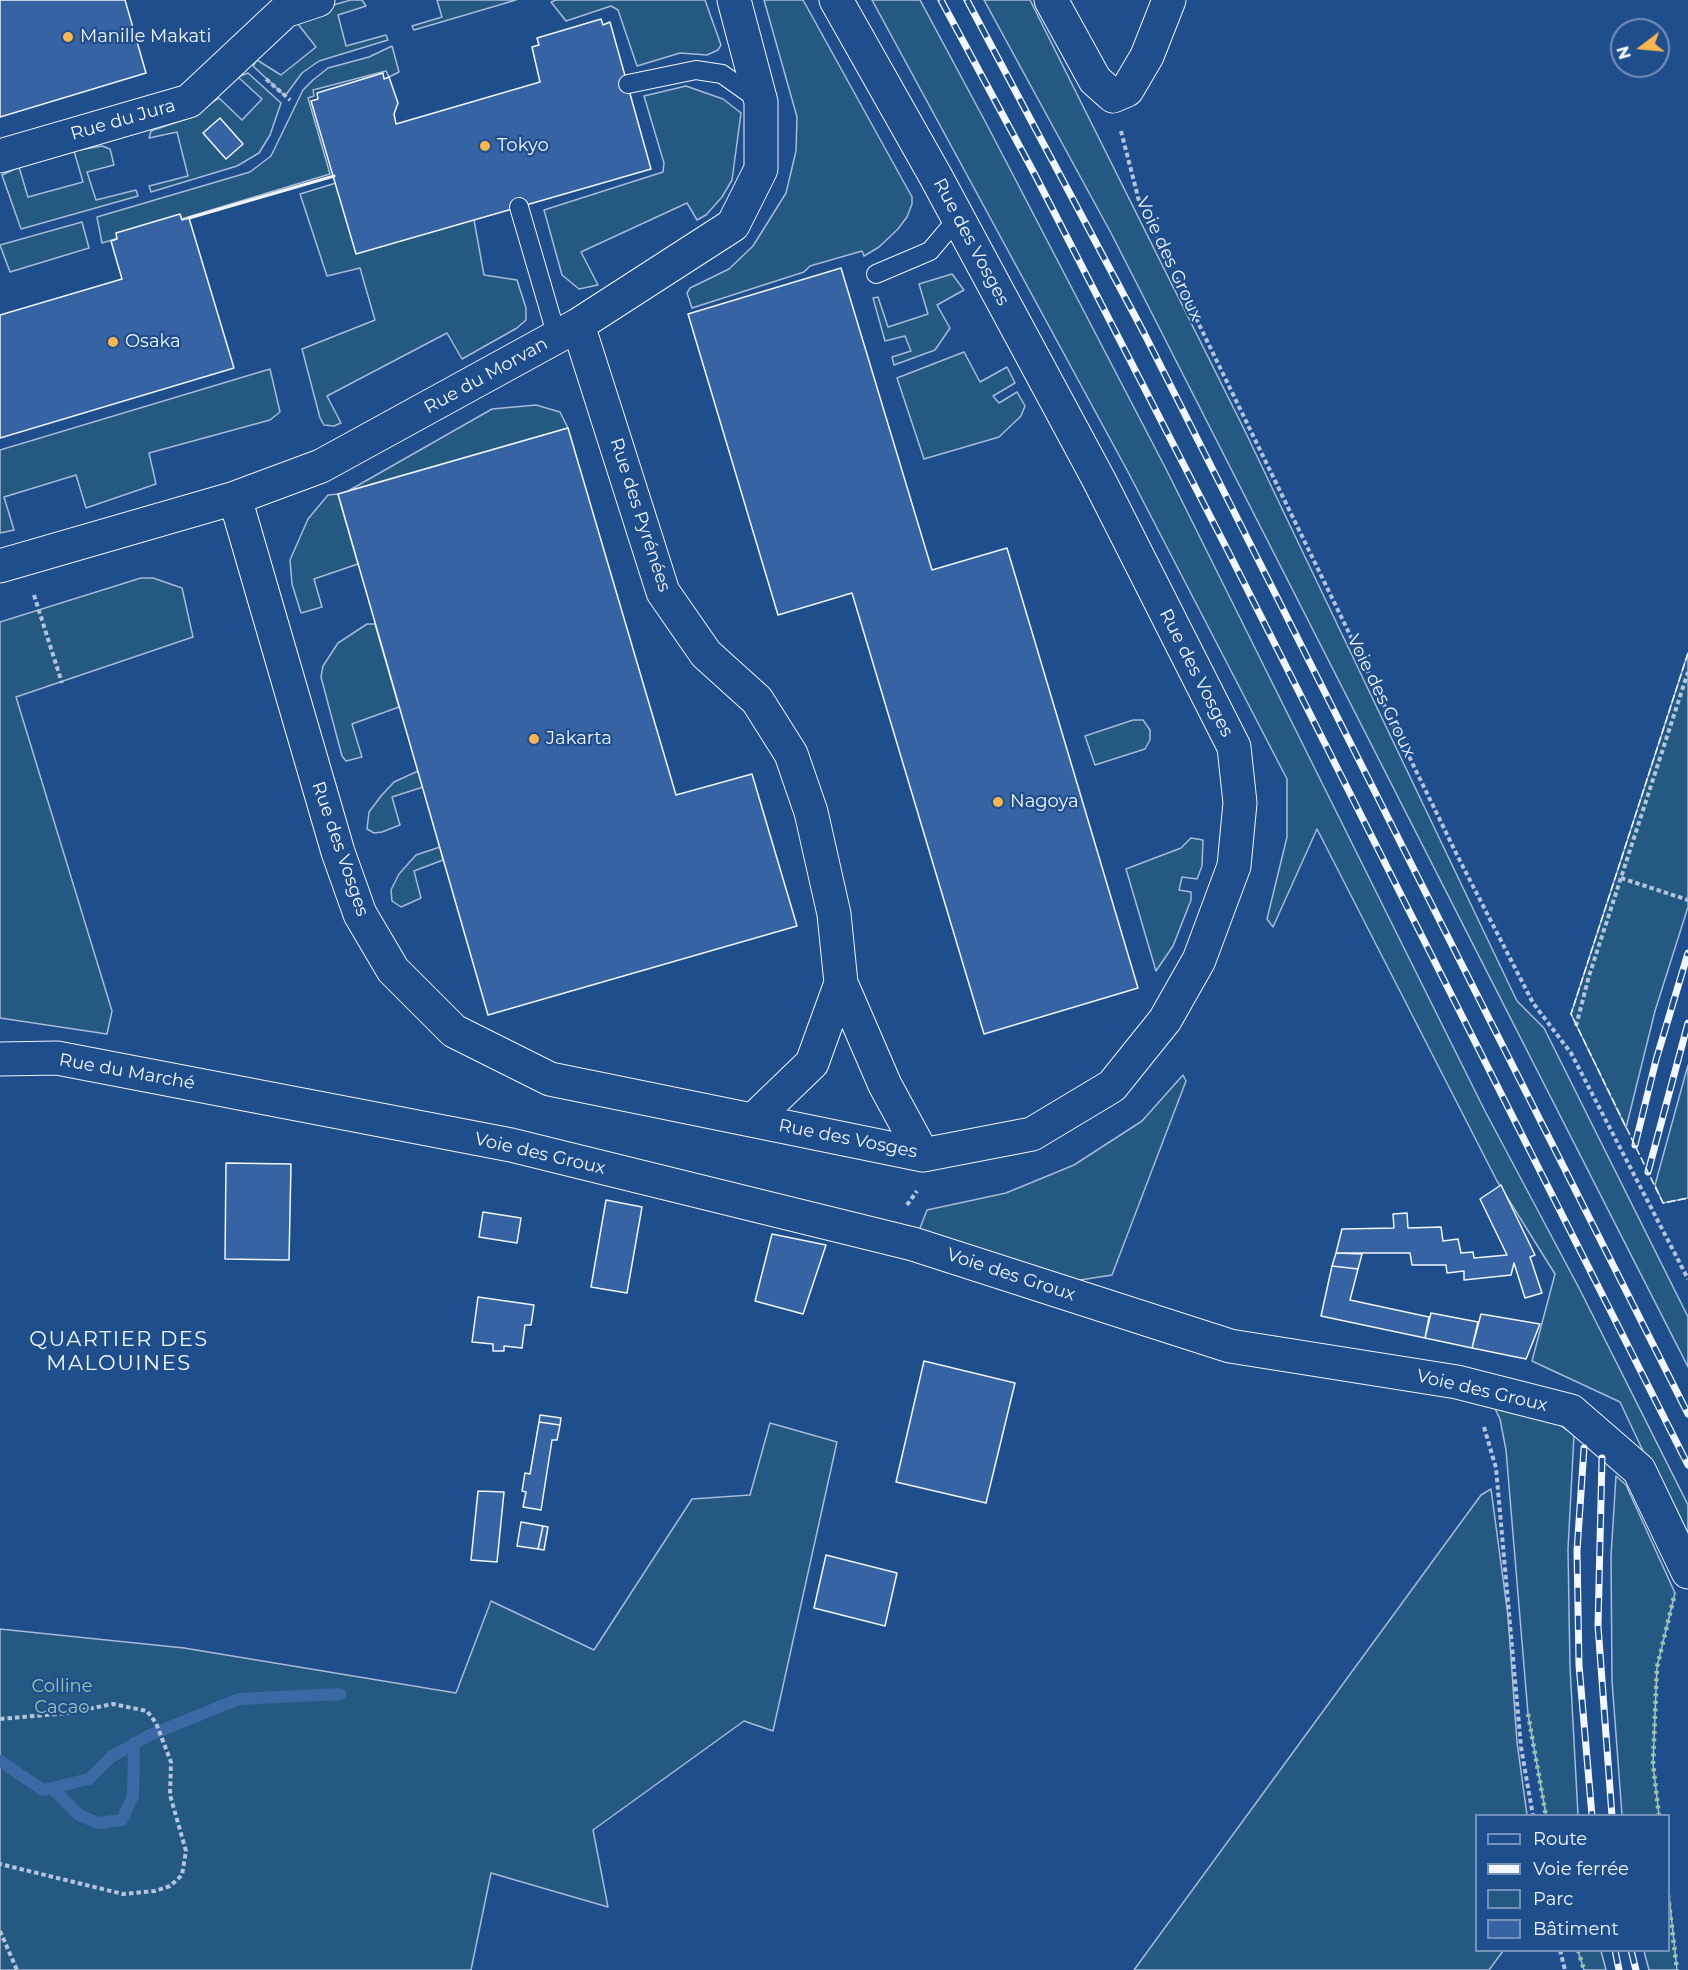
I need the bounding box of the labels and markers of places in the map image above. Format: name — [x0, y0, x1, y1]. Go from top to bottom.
place label: Manille Makati — [80, 26, 211, 48]
marker: Manille Makati — [61, 30, 75, 44]
place label: Tokyo — [497, 135, 549, 157]
marker: Tokyo — [478, 139, 492, 153]
place label: Osaka — [125, 331, 181, 353]
marker: Osaka — [106, 335, 120, 349]
place label: Jakarta — [546, 728, 612, 750]
marker: Jakarta — [527, 732, 541, 746]
place label: Nagoya — [1010, 791, 1079, 813]
marker: Nagoya — [991, 795, 1005, 809]

